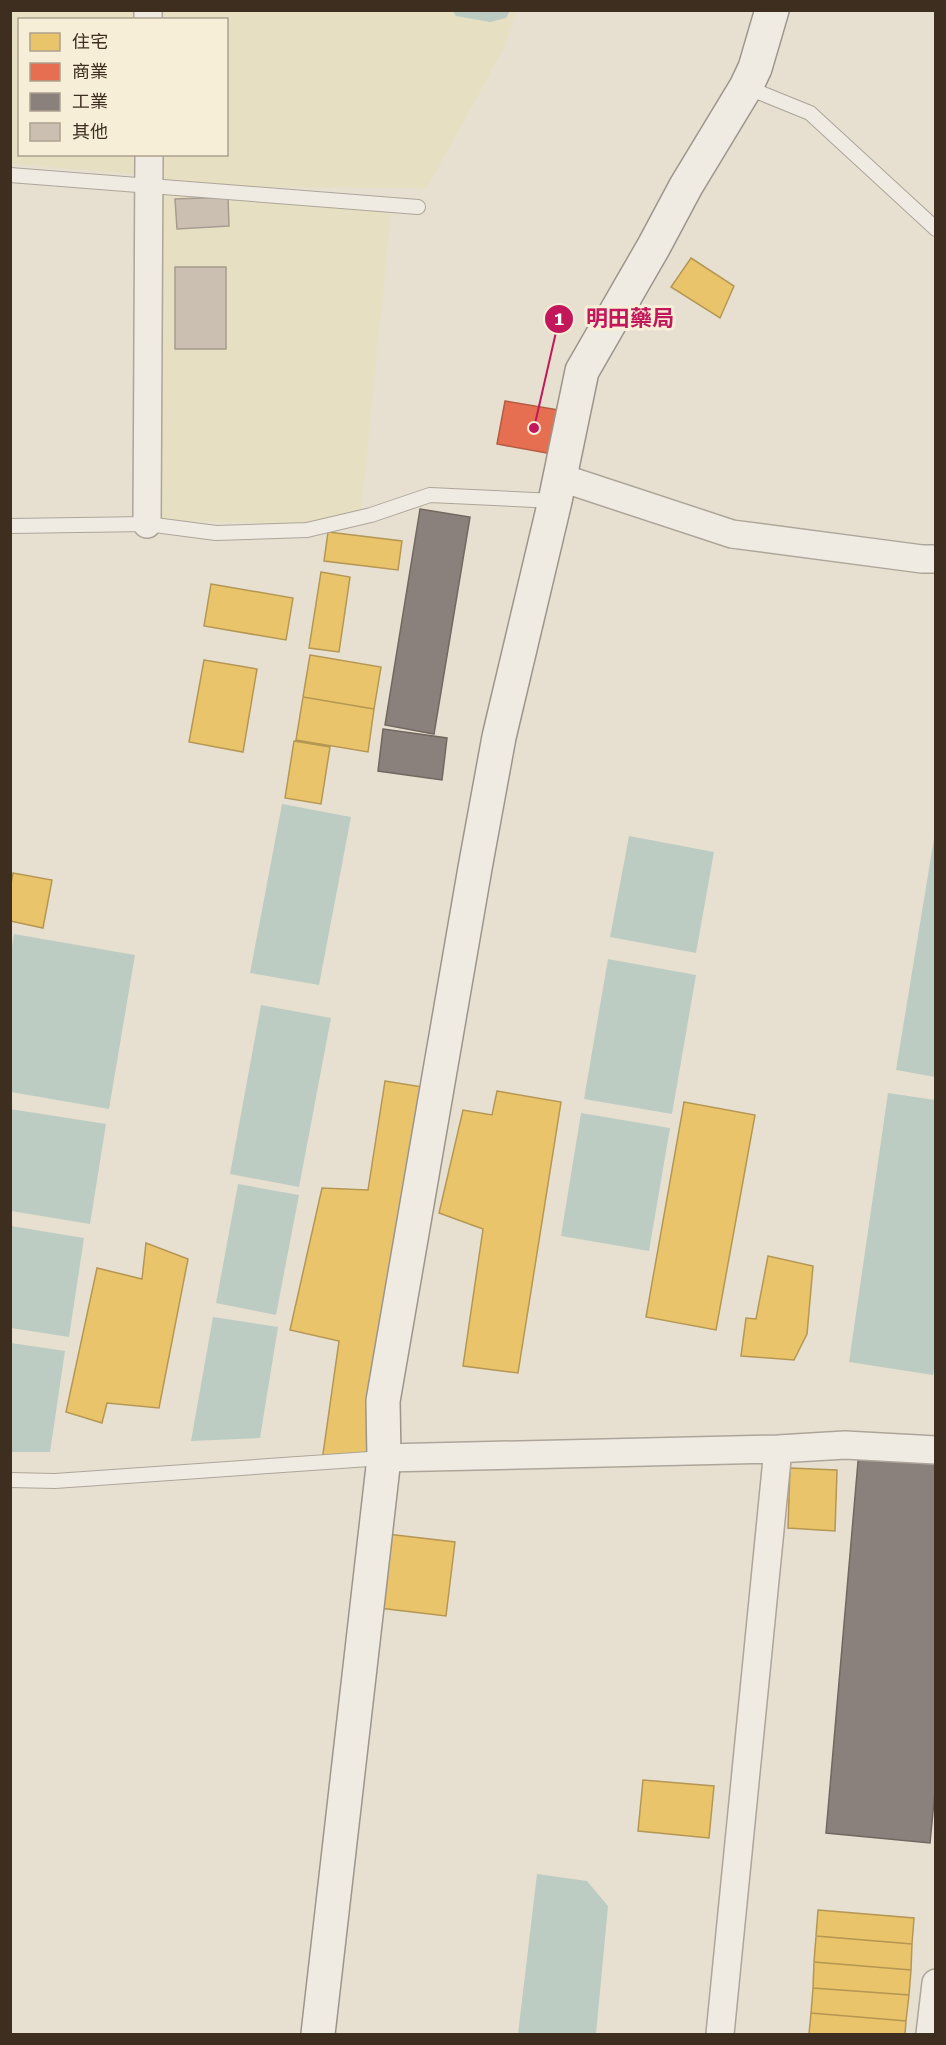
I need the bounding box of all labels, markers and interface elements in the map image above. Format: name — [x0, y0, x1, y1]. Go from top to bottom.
legend — [18, 18, 228, 156]
text: 住宅 — [72, 31, 108, 52]
text: 商業 — [72, 61, 108, 82]
text: 工業 — [72, 91, 108, 112]
text: 其他 — [72, 121, 108, 142]
callout: 明田藥局 — [544, 299, 686, 339]
text: 明田藥局 — [586, 306, 674, 331]
text: 1 — [554, 308, 564, 329]

